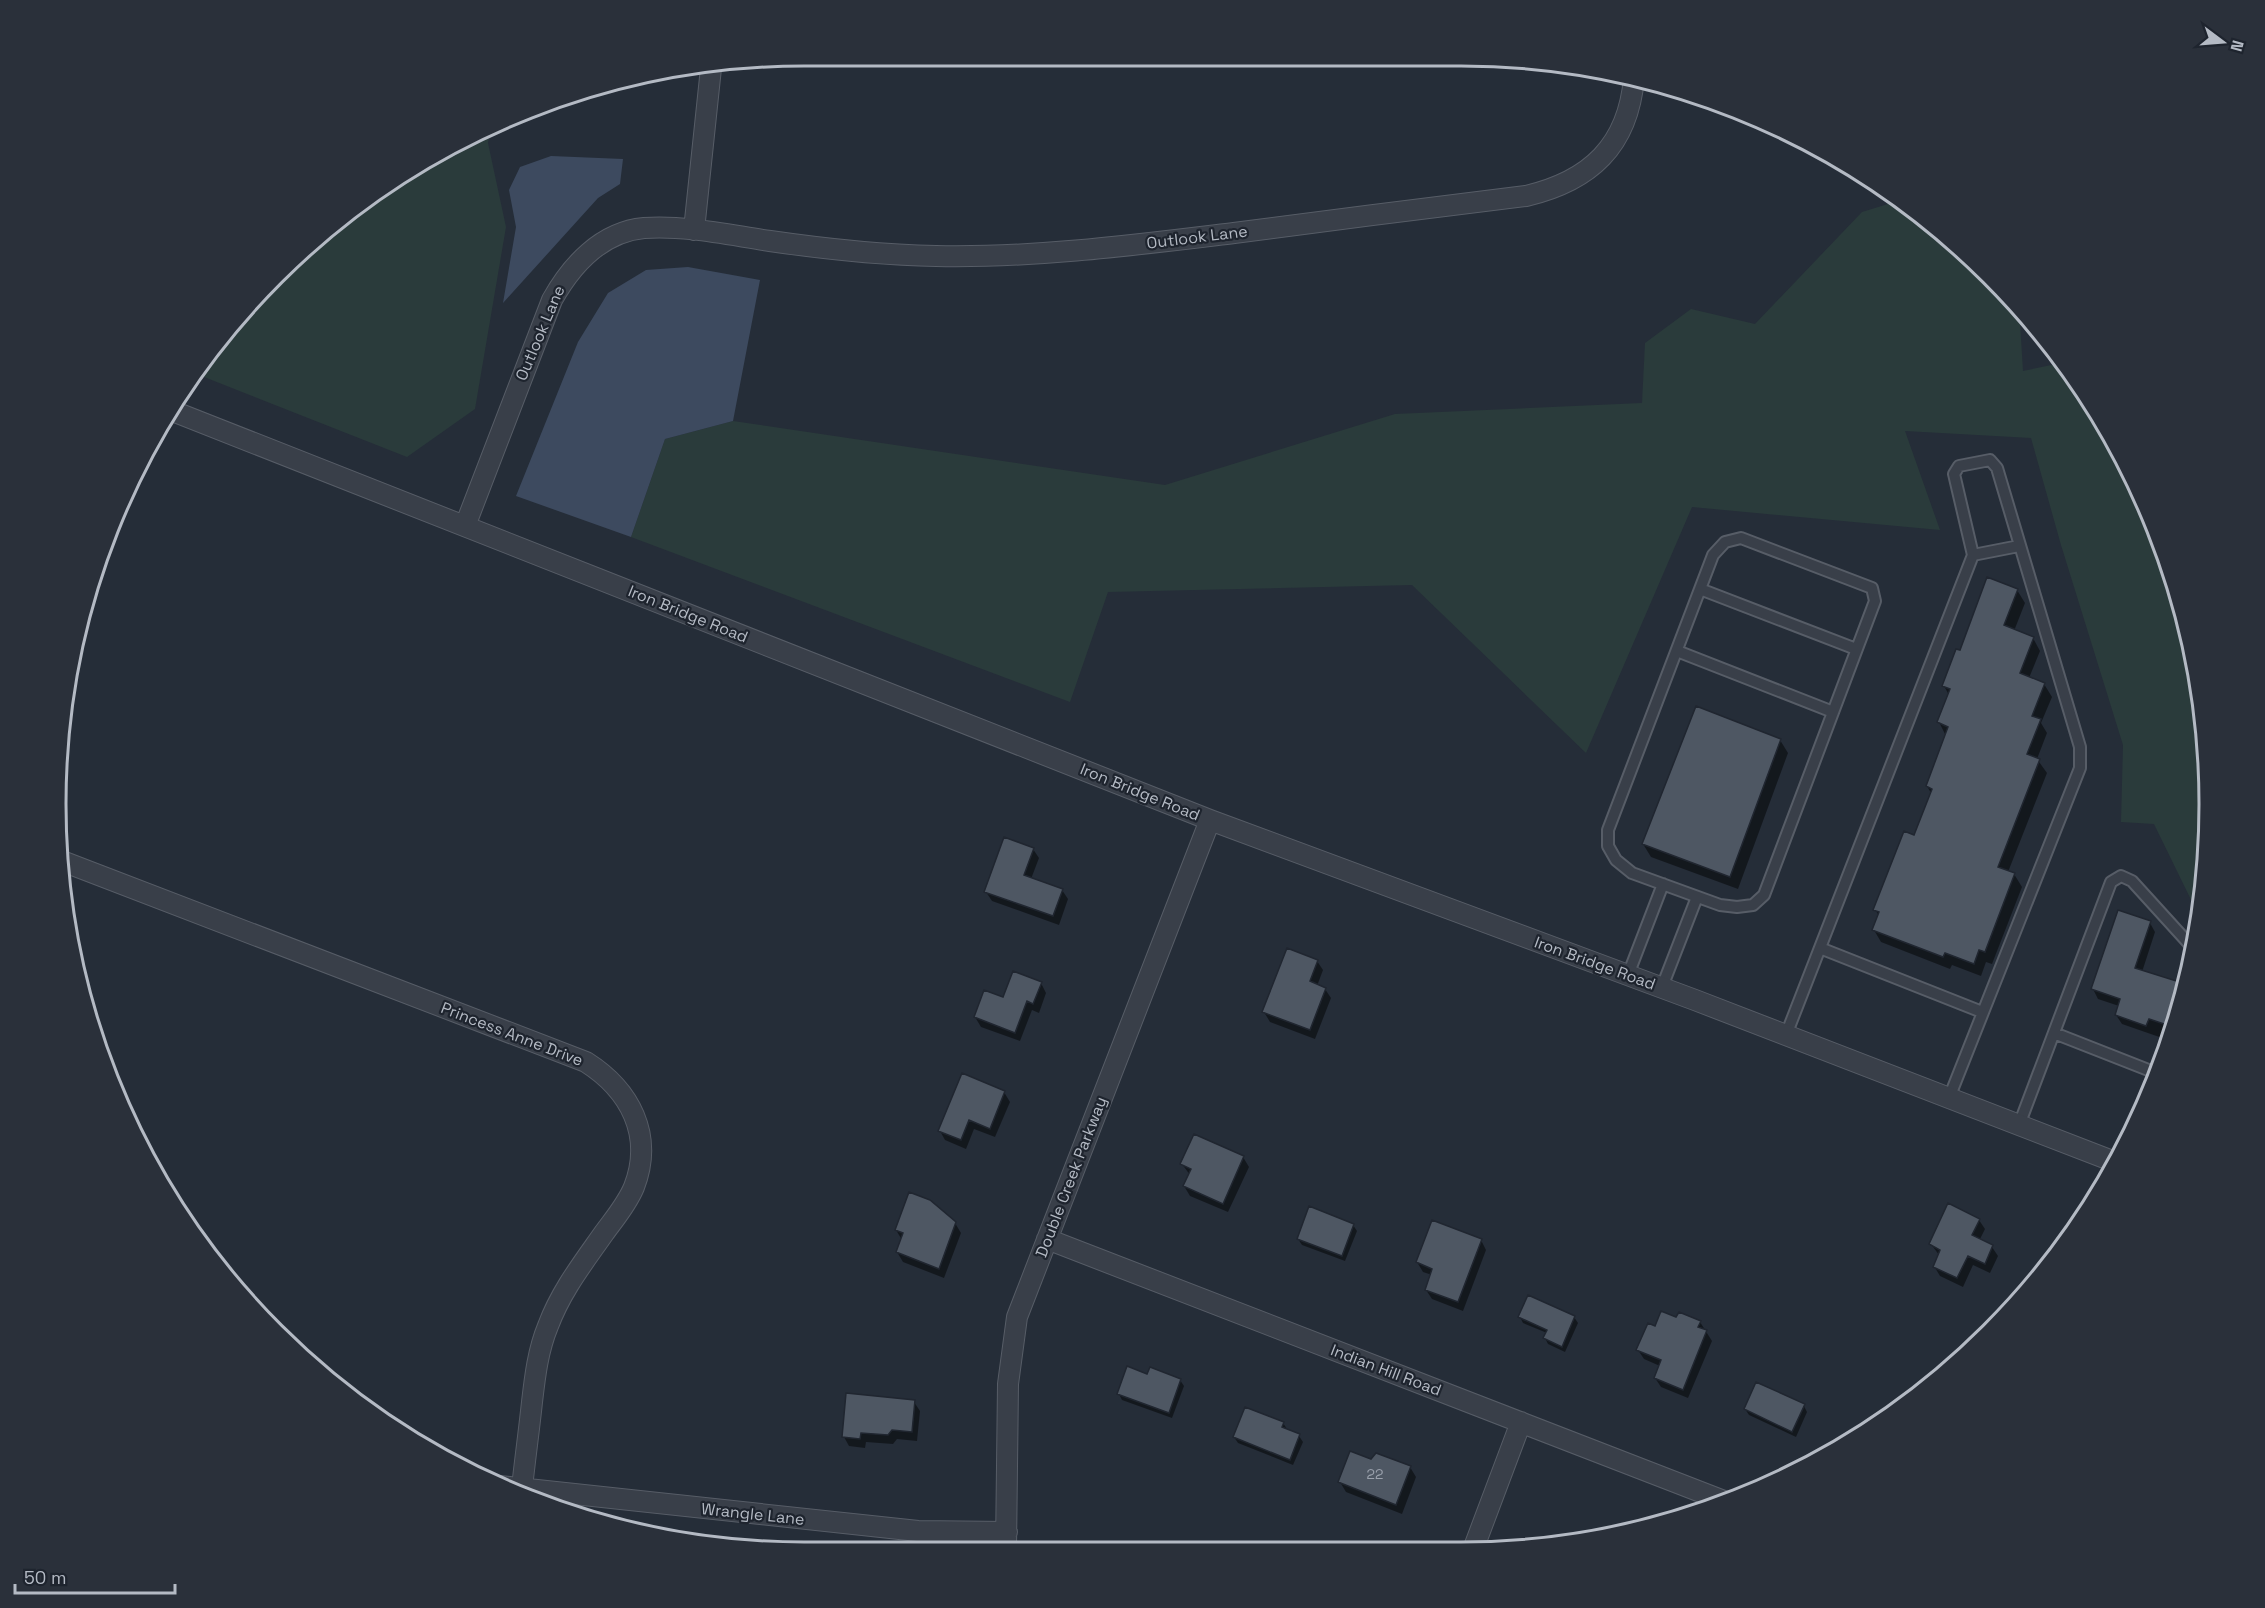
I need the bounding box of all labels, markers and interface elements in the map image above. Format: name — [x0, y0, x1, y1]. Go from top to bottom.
north arrow — [2193, 12, 2253, 72]
text: N — [2225, 38, 2249, 54]
street label: Outlook Lane — [1145, 220, 1249, 254]
street label: Outlook Lane — [511, 282, 569, 384]
street label: Iron Bridge Road — [625, 580, 751, 648]
street label: Iron Bridge Road — [1077, 758, 1203, 826]
street label: Iron Bridge Road — [1532, 931, 1658, 995]
street label: Princess Anne Drive — [438, 997, 586, 1071]
street label: Double Creek Parkway — [1031, 1094, 1111, 1260]
street label: Indian Hill Road — [1328, 1339, 1444, 1401]
house number: 22 — [1367, 1465, 1383, 1483]
street label: Wrangle Lane — [700, 1498, 806, 1530]
scale bar — [15, 1557, 176, 1595]
text: 50 m — [24, 1566, 66, 1589]

